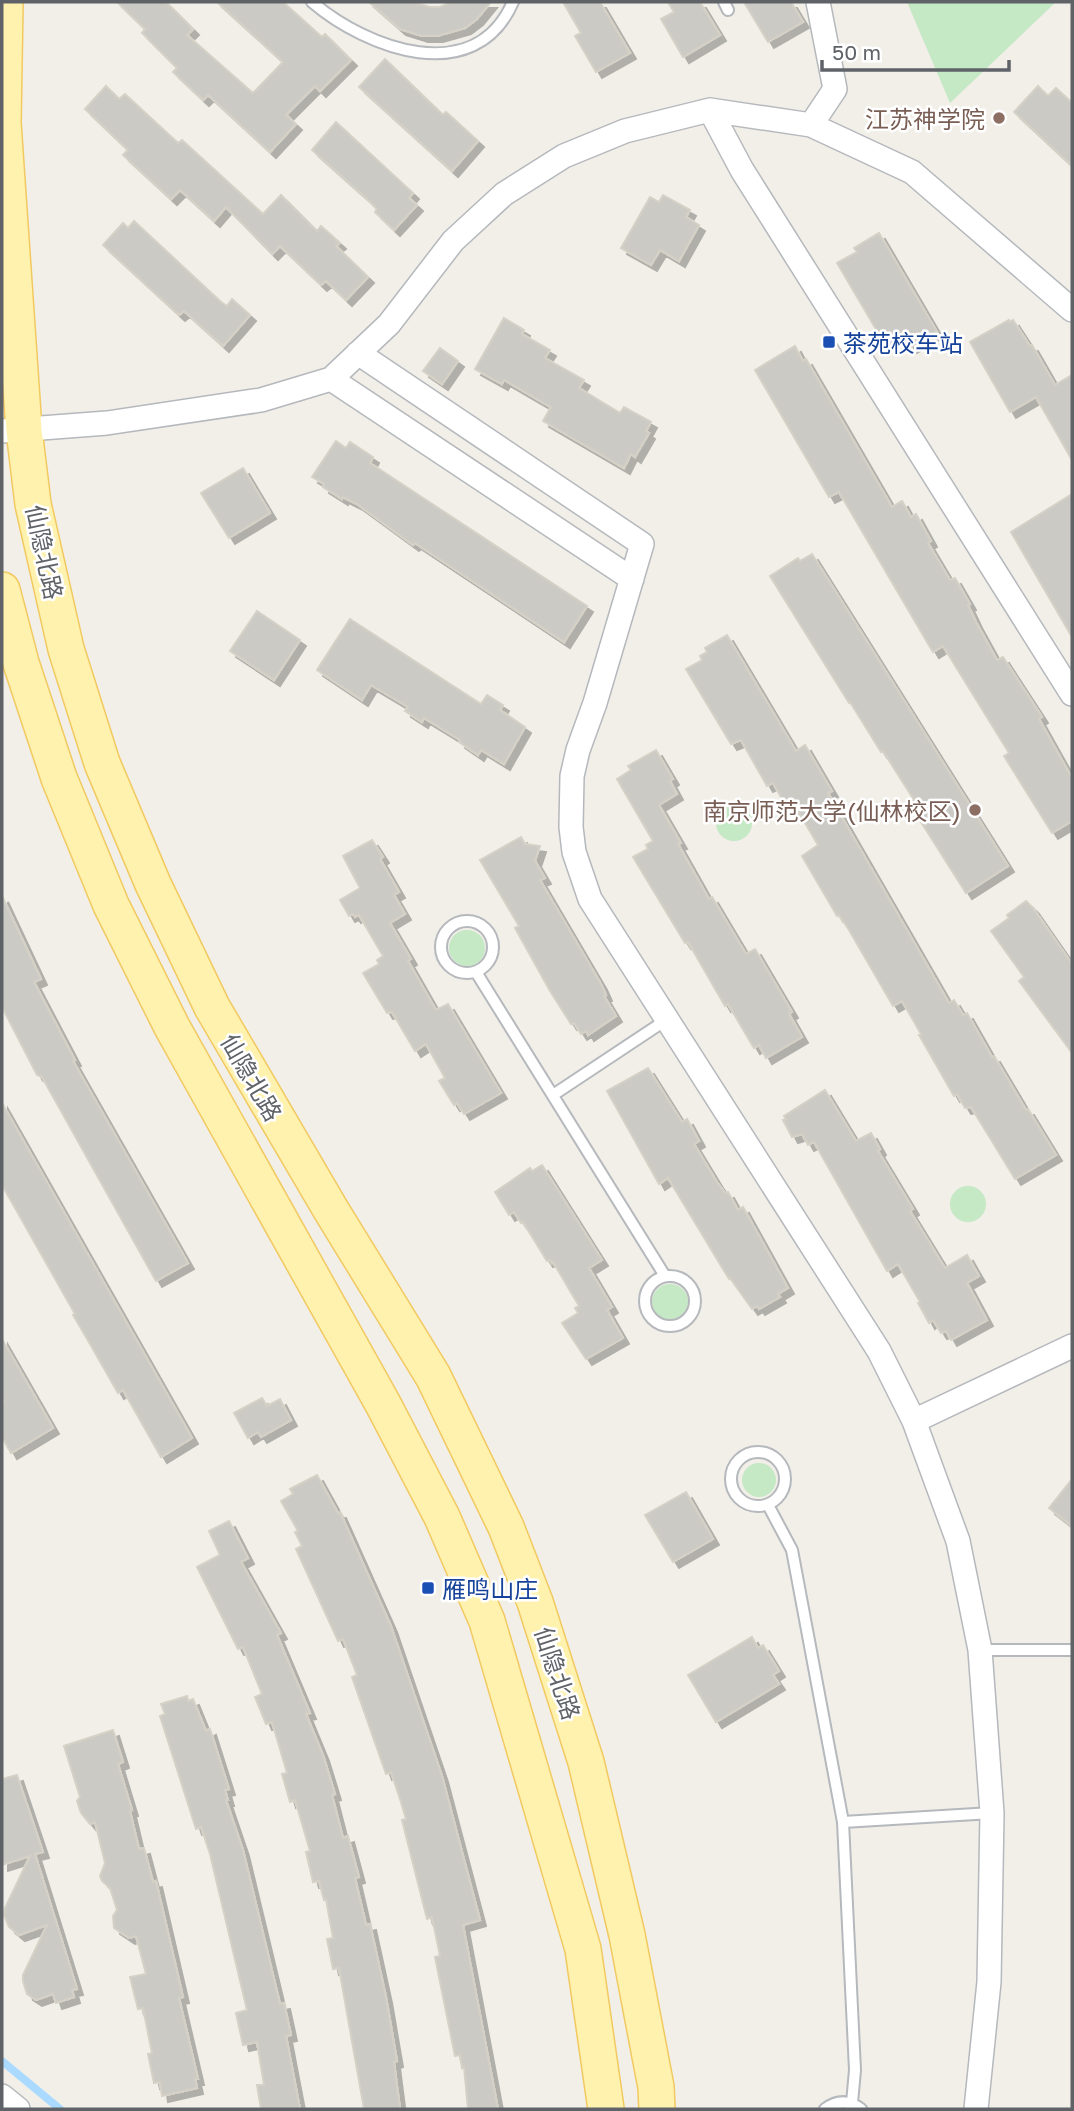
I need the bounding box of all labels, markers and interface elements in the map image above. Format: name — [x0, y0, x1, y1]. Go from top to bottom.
scale bar — [822, 28, 1009, 72]
text: 50 m — [832, 39, 881, 65]
place label: 江苏神学院 — [865, 104, 985, 133]
marker: 江苏神学院 — [991, 110, 1007, 126]
place label: 茶苑校车站 — [843, 328, 963, 357]
marker: 茶苑校车站 — [821, 334, 837, 350]
street label: 仙隐北路 — [21, 502, 69, 602]
place label: 南京师范大学(仙林校区) — [703, 796, 961, 825]
marker: 南京师范大学(仙林校区) — [967, 802, 983, 818]
street label: 仙隐北路 — [215, 1028, 289, 1126]
place label: 雁鸣山庄 — [442, 1574, 538, 1603]
marker: 雁鸣山庄 — [420, 1580, 436, 1596]
street label: 仙隐北路 — [529, 1623, 587, 1723]

